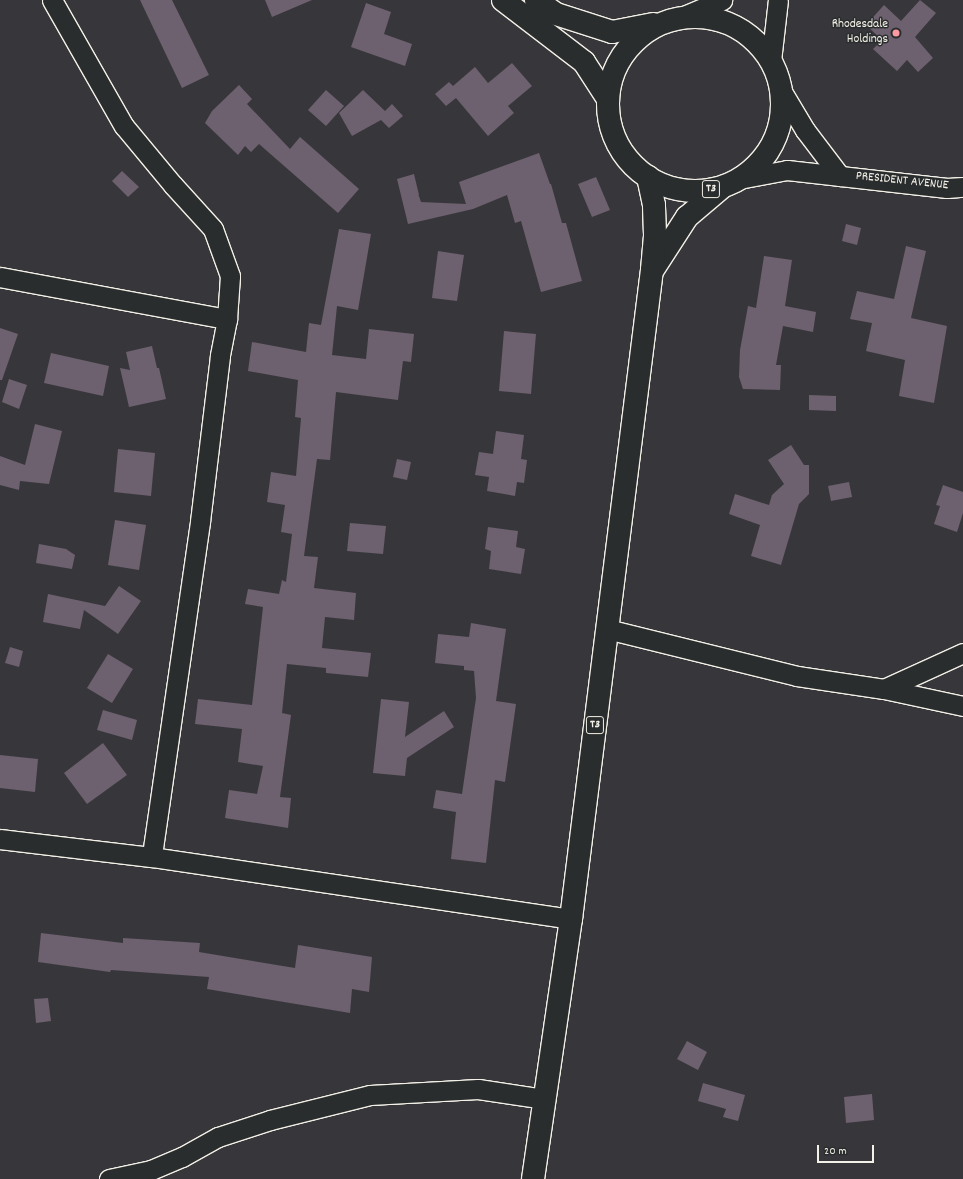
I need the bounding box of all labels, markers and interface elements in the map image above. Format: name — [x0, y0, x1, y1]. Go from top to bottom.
place label: Rhodesdale Holdings — [832, 18, 888, 49]
marker: Rhodesdale Holdings — [891, 28, 901, 38]
street label: PRESIDENT AVENUE — [855, 169, 949, 195]
road number: T3 — [701, 179, 721, 199]
road number: T3 — [585, 715, 605, 735]
scale bar — [819, 1137, 876, 1163]
text: 20 m — [824, 1143, 847, 1160]

